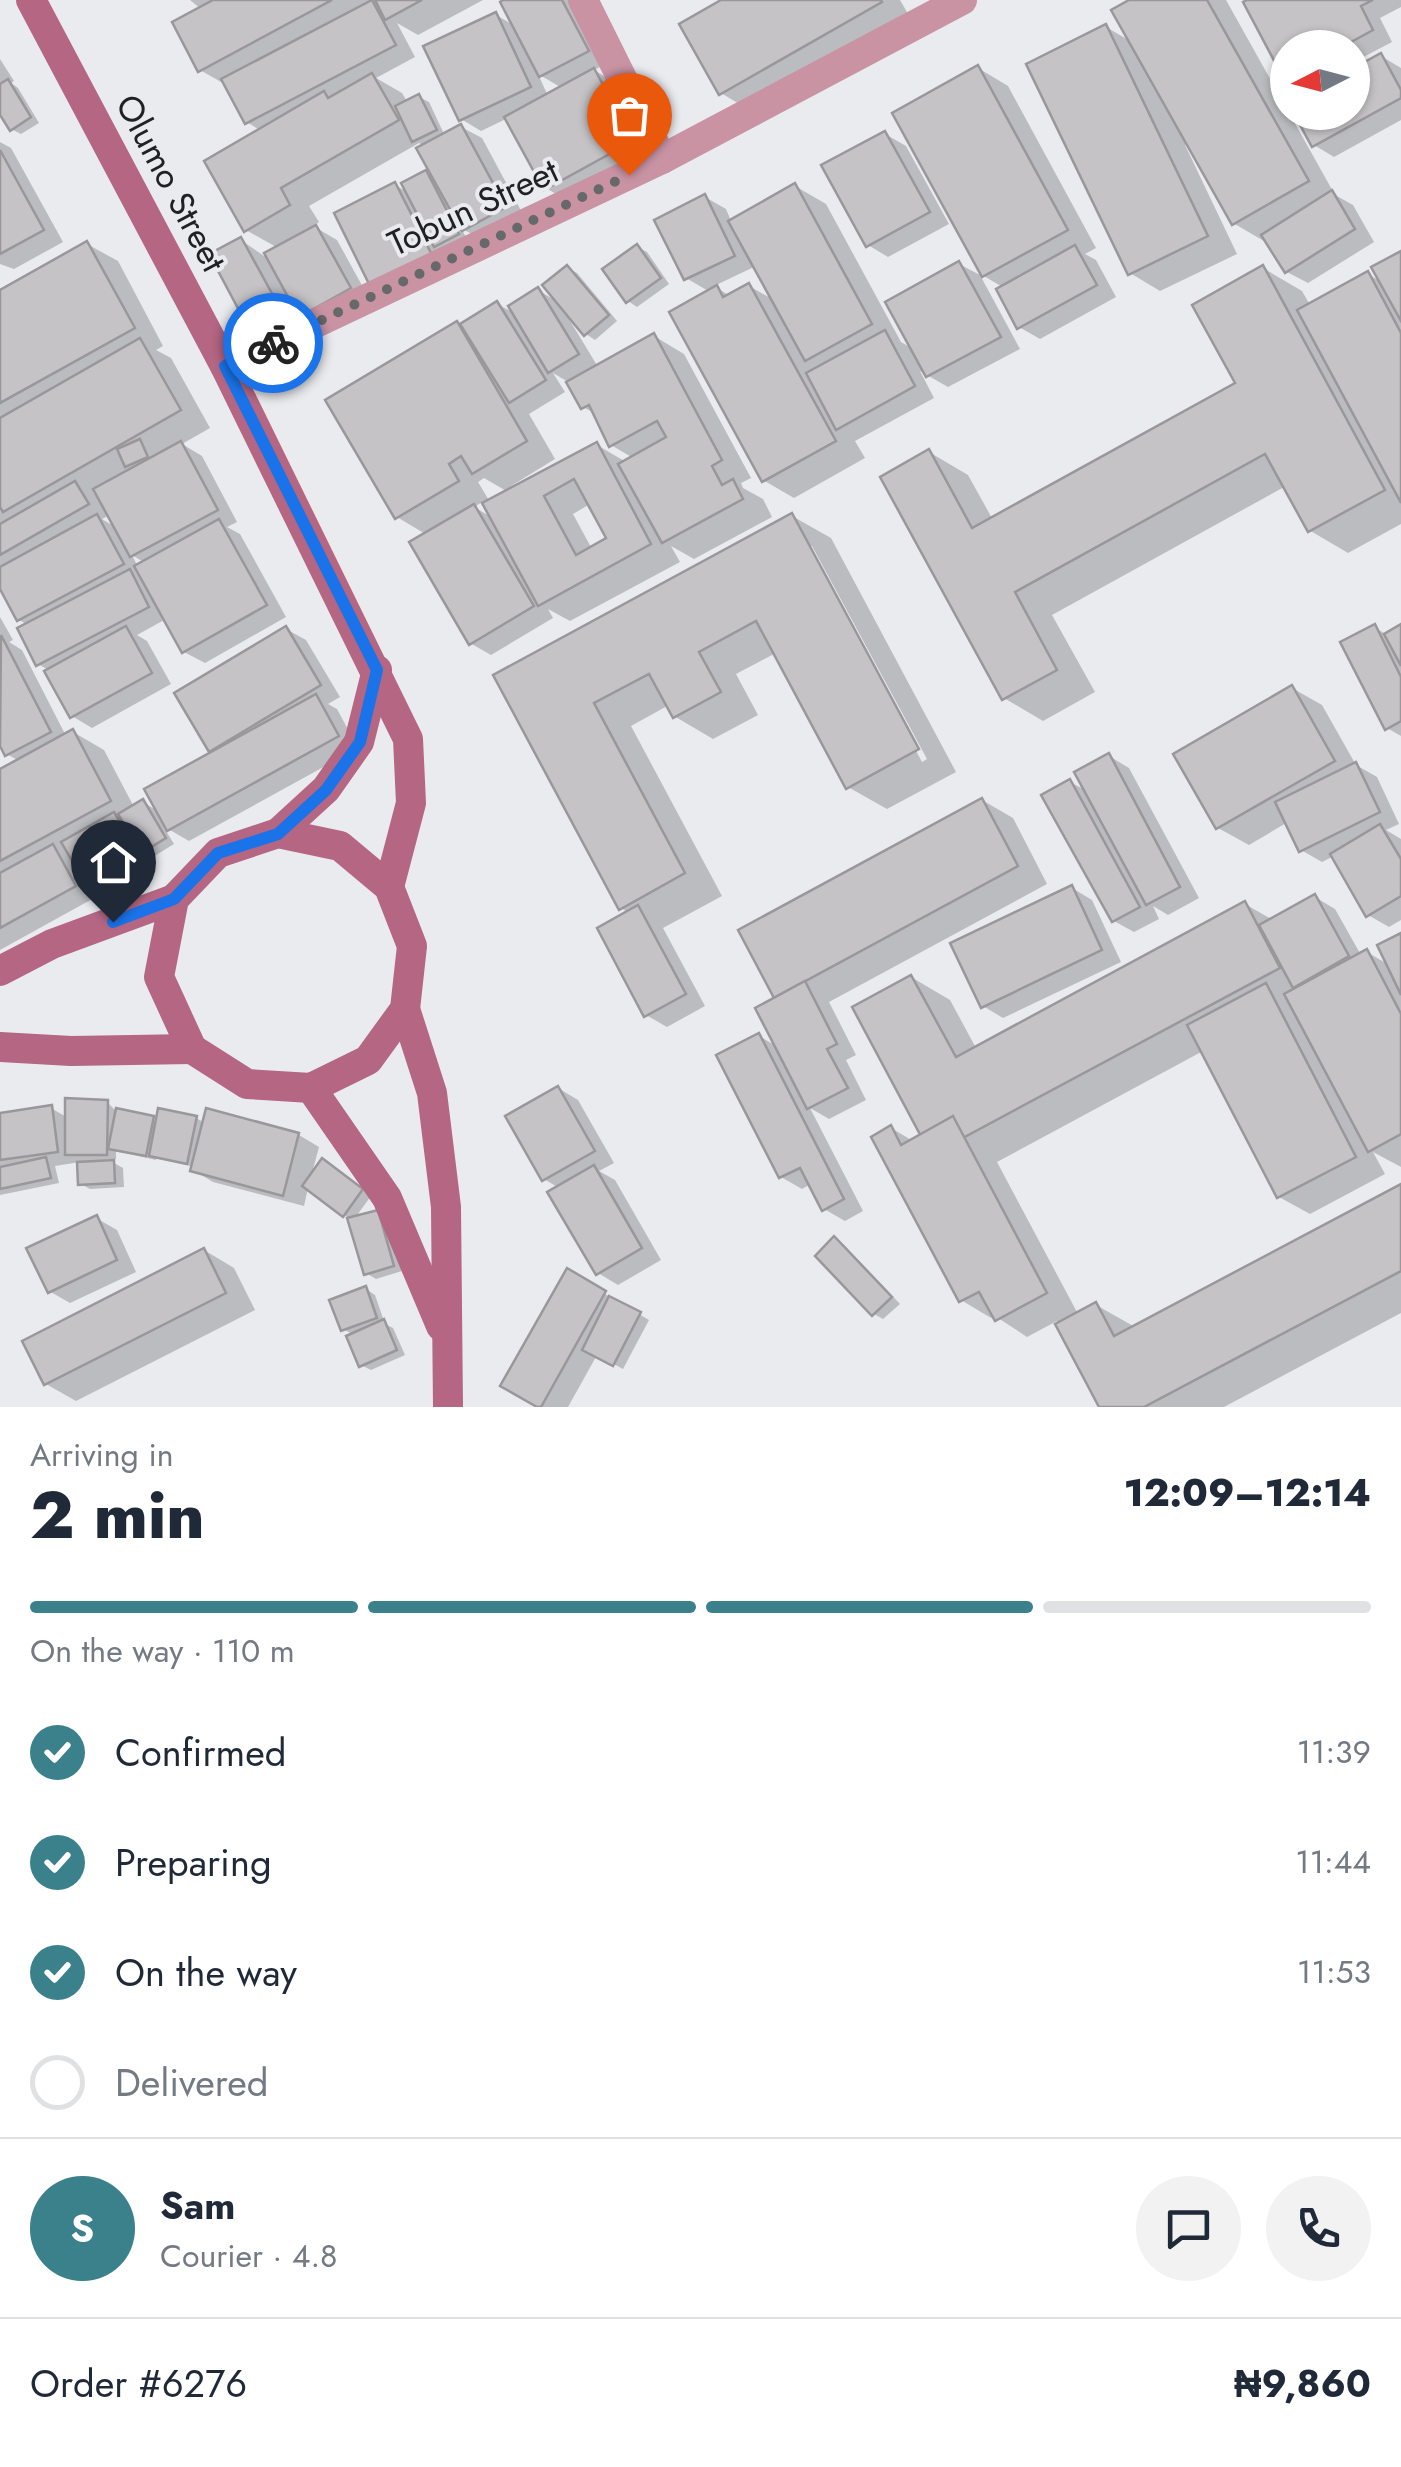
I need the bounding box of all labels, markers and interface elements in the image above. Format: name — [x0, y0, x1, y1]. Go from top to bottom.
north arrow — [1270, 30, 1370, 130]
map controls — [1270, 30, 1370, 130]
pin — [587, 73, 672, 176]
street label: Olumo Street — [103, 85, 239, 281]
icon: bag — [602, 88, 657, 143]
street label: Tobun Street — [380, 146, 567, 268]
courier — [223, 293, 323, 393]
icon: bike — [246, 316, 301, 371]
pin — [71, 820, 156, 923]
icon: home — [86, 835, 141, 890]
text: Arriving in — [30, 1432, 174, 1478]
text: 12:09–12:14 — [1124, 1465, 1371, 1520]
text: 2 min — [30, 1468, 205, 1562]
text: On the way · 110 m — [30, 1628, 295, 1674]
icon: check — [30, 1725, 85, 1780]
text: Confirmed — [115, 1725, 286, 1780]
text: 11:39 — [1297, 1729, 1371, 1775]
icon: check — [30, 1835, 85, 1890]
text: Preparing — [115, 1835, 272, 1890]
text: 11:44 — [1295, 1839, 1371, 1885]
icon: check — [30, 1945, 85, 2000]
text: On the way — [115, 1945, 297, 2000]
text: 11:53 — [1297, 1949, 1371, 1995]
text: Delivered — [115, 2055, 268, 2110]
button: chat — [1136, 2176, 1241, 2281]
button: phone — [1266, 2176, 1371, 2281]
text: Sam — [160, 2178, 235, 2233]
text: S — [71, 2201, 94, 2256]
text: Courier · 4.8 — [160, 2233, 337, 2279]
text: Order #6276 — [30, 2356, 247, 2411]
text: ₦9,860 — [1234, 2356, 1371, 2411]

